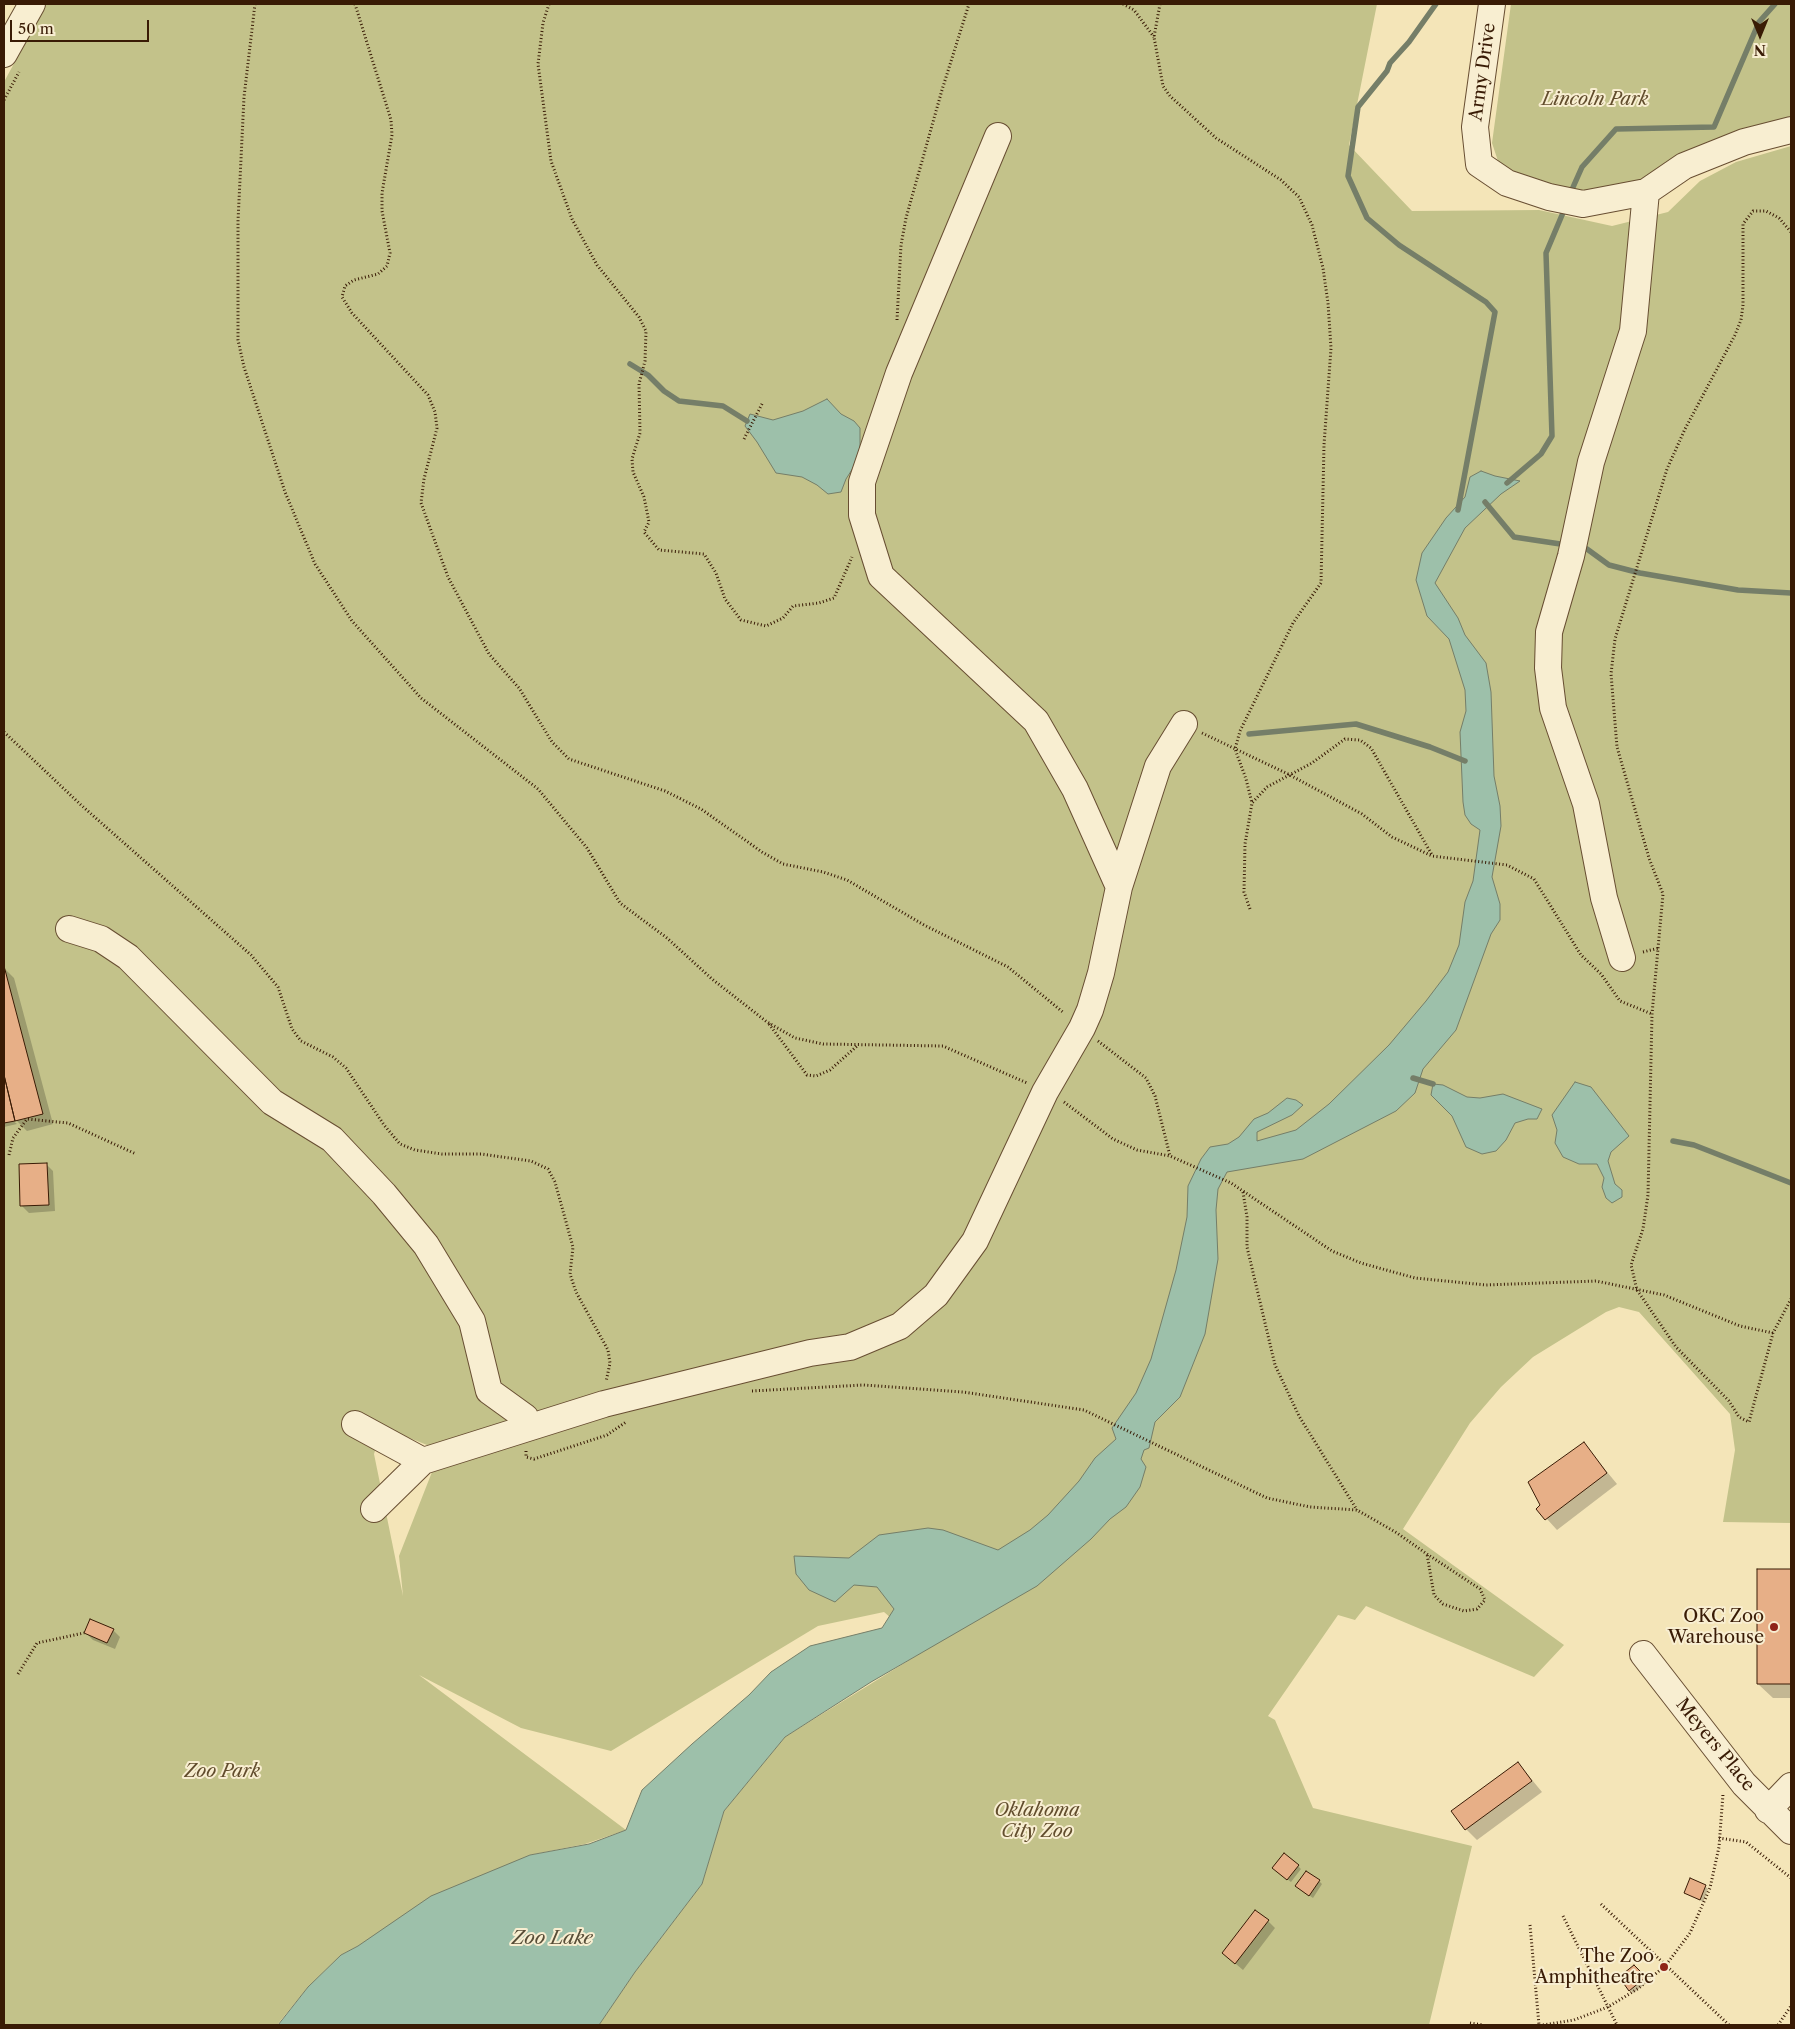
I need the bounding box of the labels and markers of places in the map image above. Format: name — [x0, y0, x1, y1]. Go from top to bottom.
place label: OKC Zoo Warehouse — [1668, 1606, 1764, 1648]
marker: OKC Zoo Warehouse — [1768, 1621, 1780, 1633]
place label: The Zoo Amphitheatre — [1535, 1946, 1654, 1988]
marker: The Zoo Amphitheatre — [1658, 1961, 1670, 1973]

